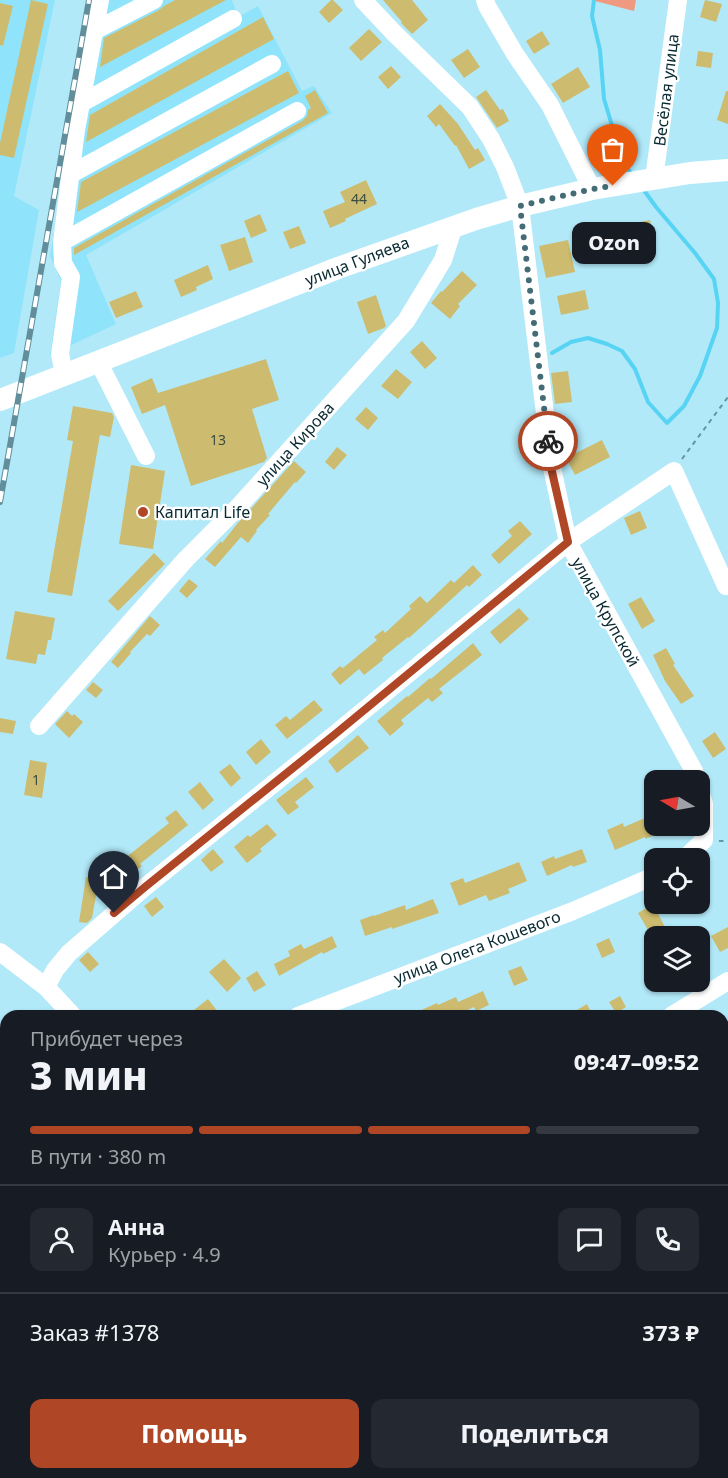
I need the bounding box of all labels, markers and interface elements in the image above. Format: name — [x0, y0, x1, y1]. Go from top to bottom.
street label: Весёлая улица — [648, 33, 684, 147]
pin — [587, 124, 638, 186]
icon: bag — [596, 133, 629, 166]
house number: 44 — [351, 189, 367, 208]
callout: Ozon — [571, 222, 655, 264]
text: Ozon — [588, 229, 640, 256]
street label: улица Гуляева — [302, 231, 412, 291]
street label: улица Кирова — [251, 397, 339, 491]
courier — [518, 411, 578, 471]
icon: bike — [532, 425, 565, 458]
house number: 13 — [210, 430, 226, 449]
place label: Капитал Life — [155, 501, 250, 523]
marker: Капитал Life — [136, 505, 150, 519]
street label: улица Крупской — [567, 553, 645, 671]
house number: 1 — [32, 770, 40, 789]
north arrow — [644, 770, 710, 836]
map controls — [644, 770, 710, 992]
button: locate — [644, 848, 710, 914]
pin — [88, 851, 139, 913]
icon: home — [97, 860, 130, 893]
street label: улица Олега Кошевого — [390, 905, 564, 989]
button: layers — [644, 926, 710, 992]
text: Прибудет через — [30, 1025, 183, 1052]
text: 09:47–09:52 — [574, 1046, 699, 1076]
text: 3 мин — [30, 1048, 148, 1101]
text: В пути · 380 m — [30, 1143, 166, 1170]
button: person — [30, 1208, 93, 1271]
button: chat — [558, 1208, 621, 1271]
button: phone — [636, 1208, 699, 1271]
text: Анна — [108, 1211, 165, 1241]
text: Курьер · 4.9 — [108, 1241, 221, 1268]
text: Заказ #1378 — [30, 1317, 159, 1347]
text: 373 ₽ — [642, 1317, 699, 1347]
button: Помощь — [30, 1399, 359, 1468]
button: Поделиться — [371, 1399, 699, 1468]

